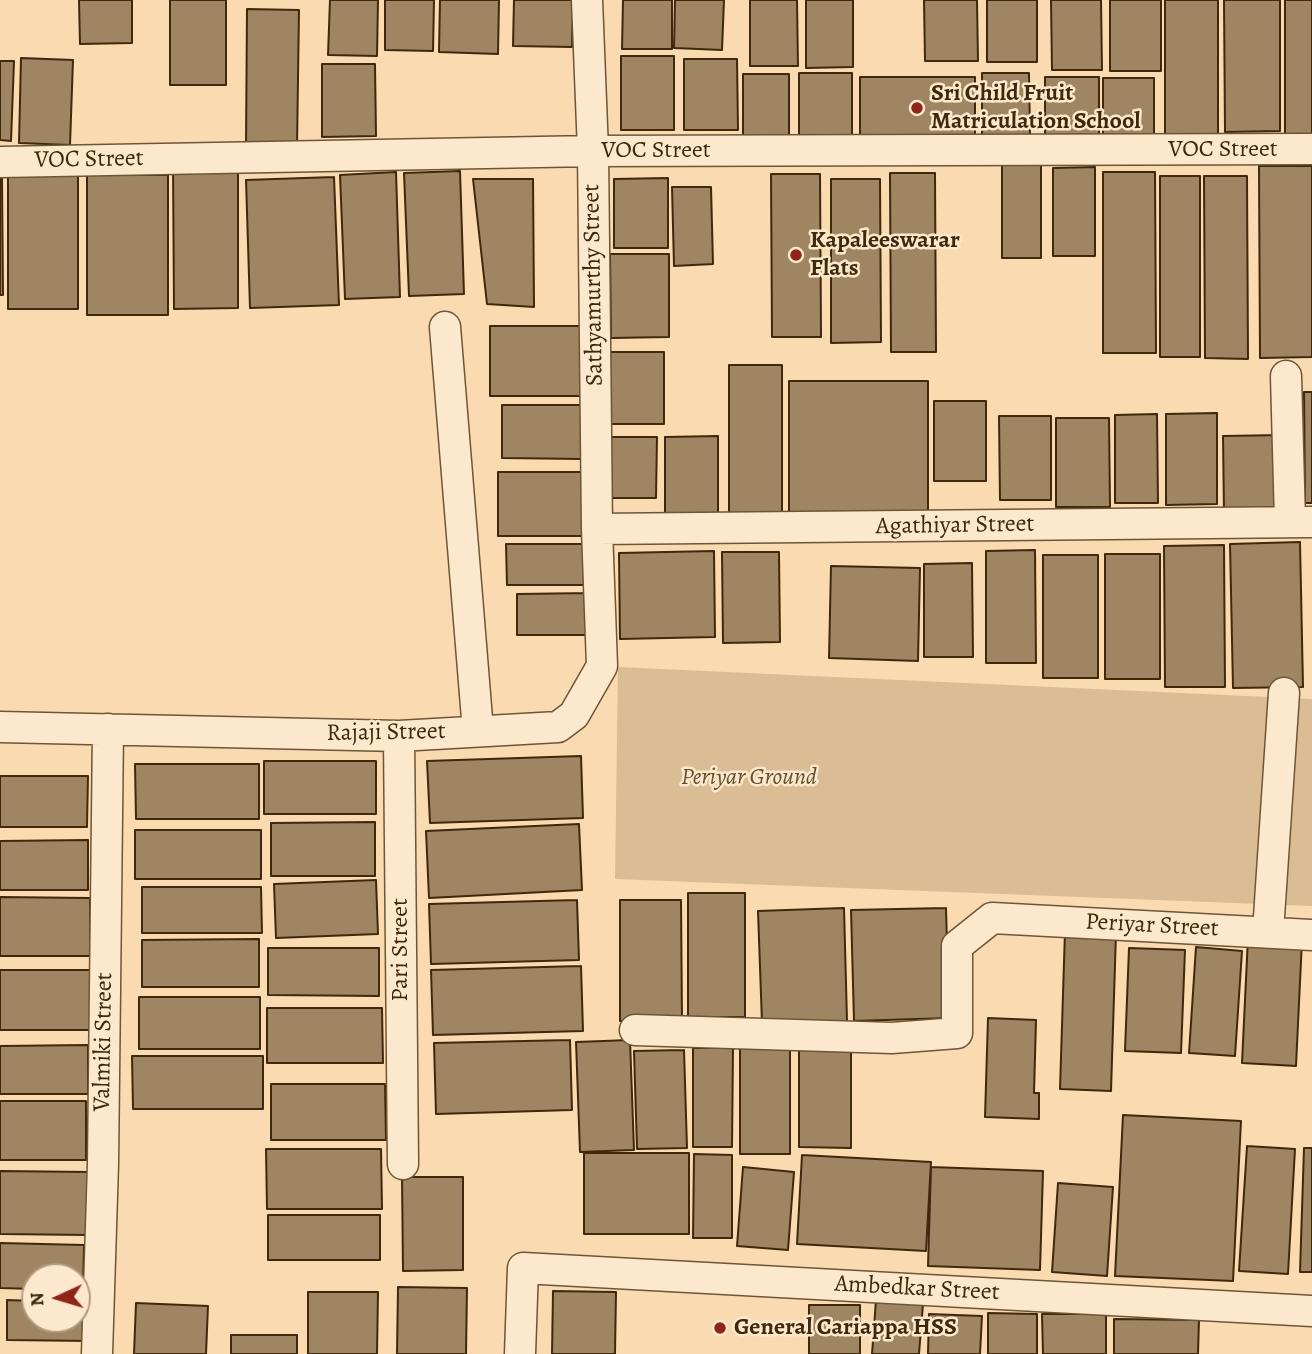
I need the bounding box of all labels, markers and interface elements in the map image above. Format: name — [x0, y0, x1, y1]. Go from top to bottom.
place label: Sri Child Fruit Matriculation School — [931, 80, 1141, 136]
marker: Sri Child Fruit Matriculation School — [909, 100, 925, 116]
street label: VOC Street — [1168, 136, 1278, 164]
street label: VOC Street — [601, 137, 711, 165]
street label: VOC Street — [34, 145, 144, 175]
street label: Sathyamurthy Street — [578, 184, 610, 386]
place label: Kapaleeswarar Flats — [810, 227, 960, 283]
marker: Kapaleeswarar Flats — [788, 247, 804, 263]
street label: Agathiyar Street — [875, 510, 1035, 542]
street label: Rajaji Street — [326, 718, 446, 748]
park label: Periyar Ground — [681, 764, 817, 792]
street label: Pari Street — [387, 898, 415, 1002]
street label: Periyar Street — [1085, 908, 1219, 944]
street label: Valmiki Street — [88, 972, 120, 1112]
north arrow — [21, 1263, 91, 1333]
street label: Ambedkar Street — [834, 1270, 1000, 1308]
text: N — [24, 1292, 50, 1307]
place label: General Cariappa HSS — [734, 1314, 957, 1342]
marker: General Cariappa HSS — [712, 1320, 728, 1336]

